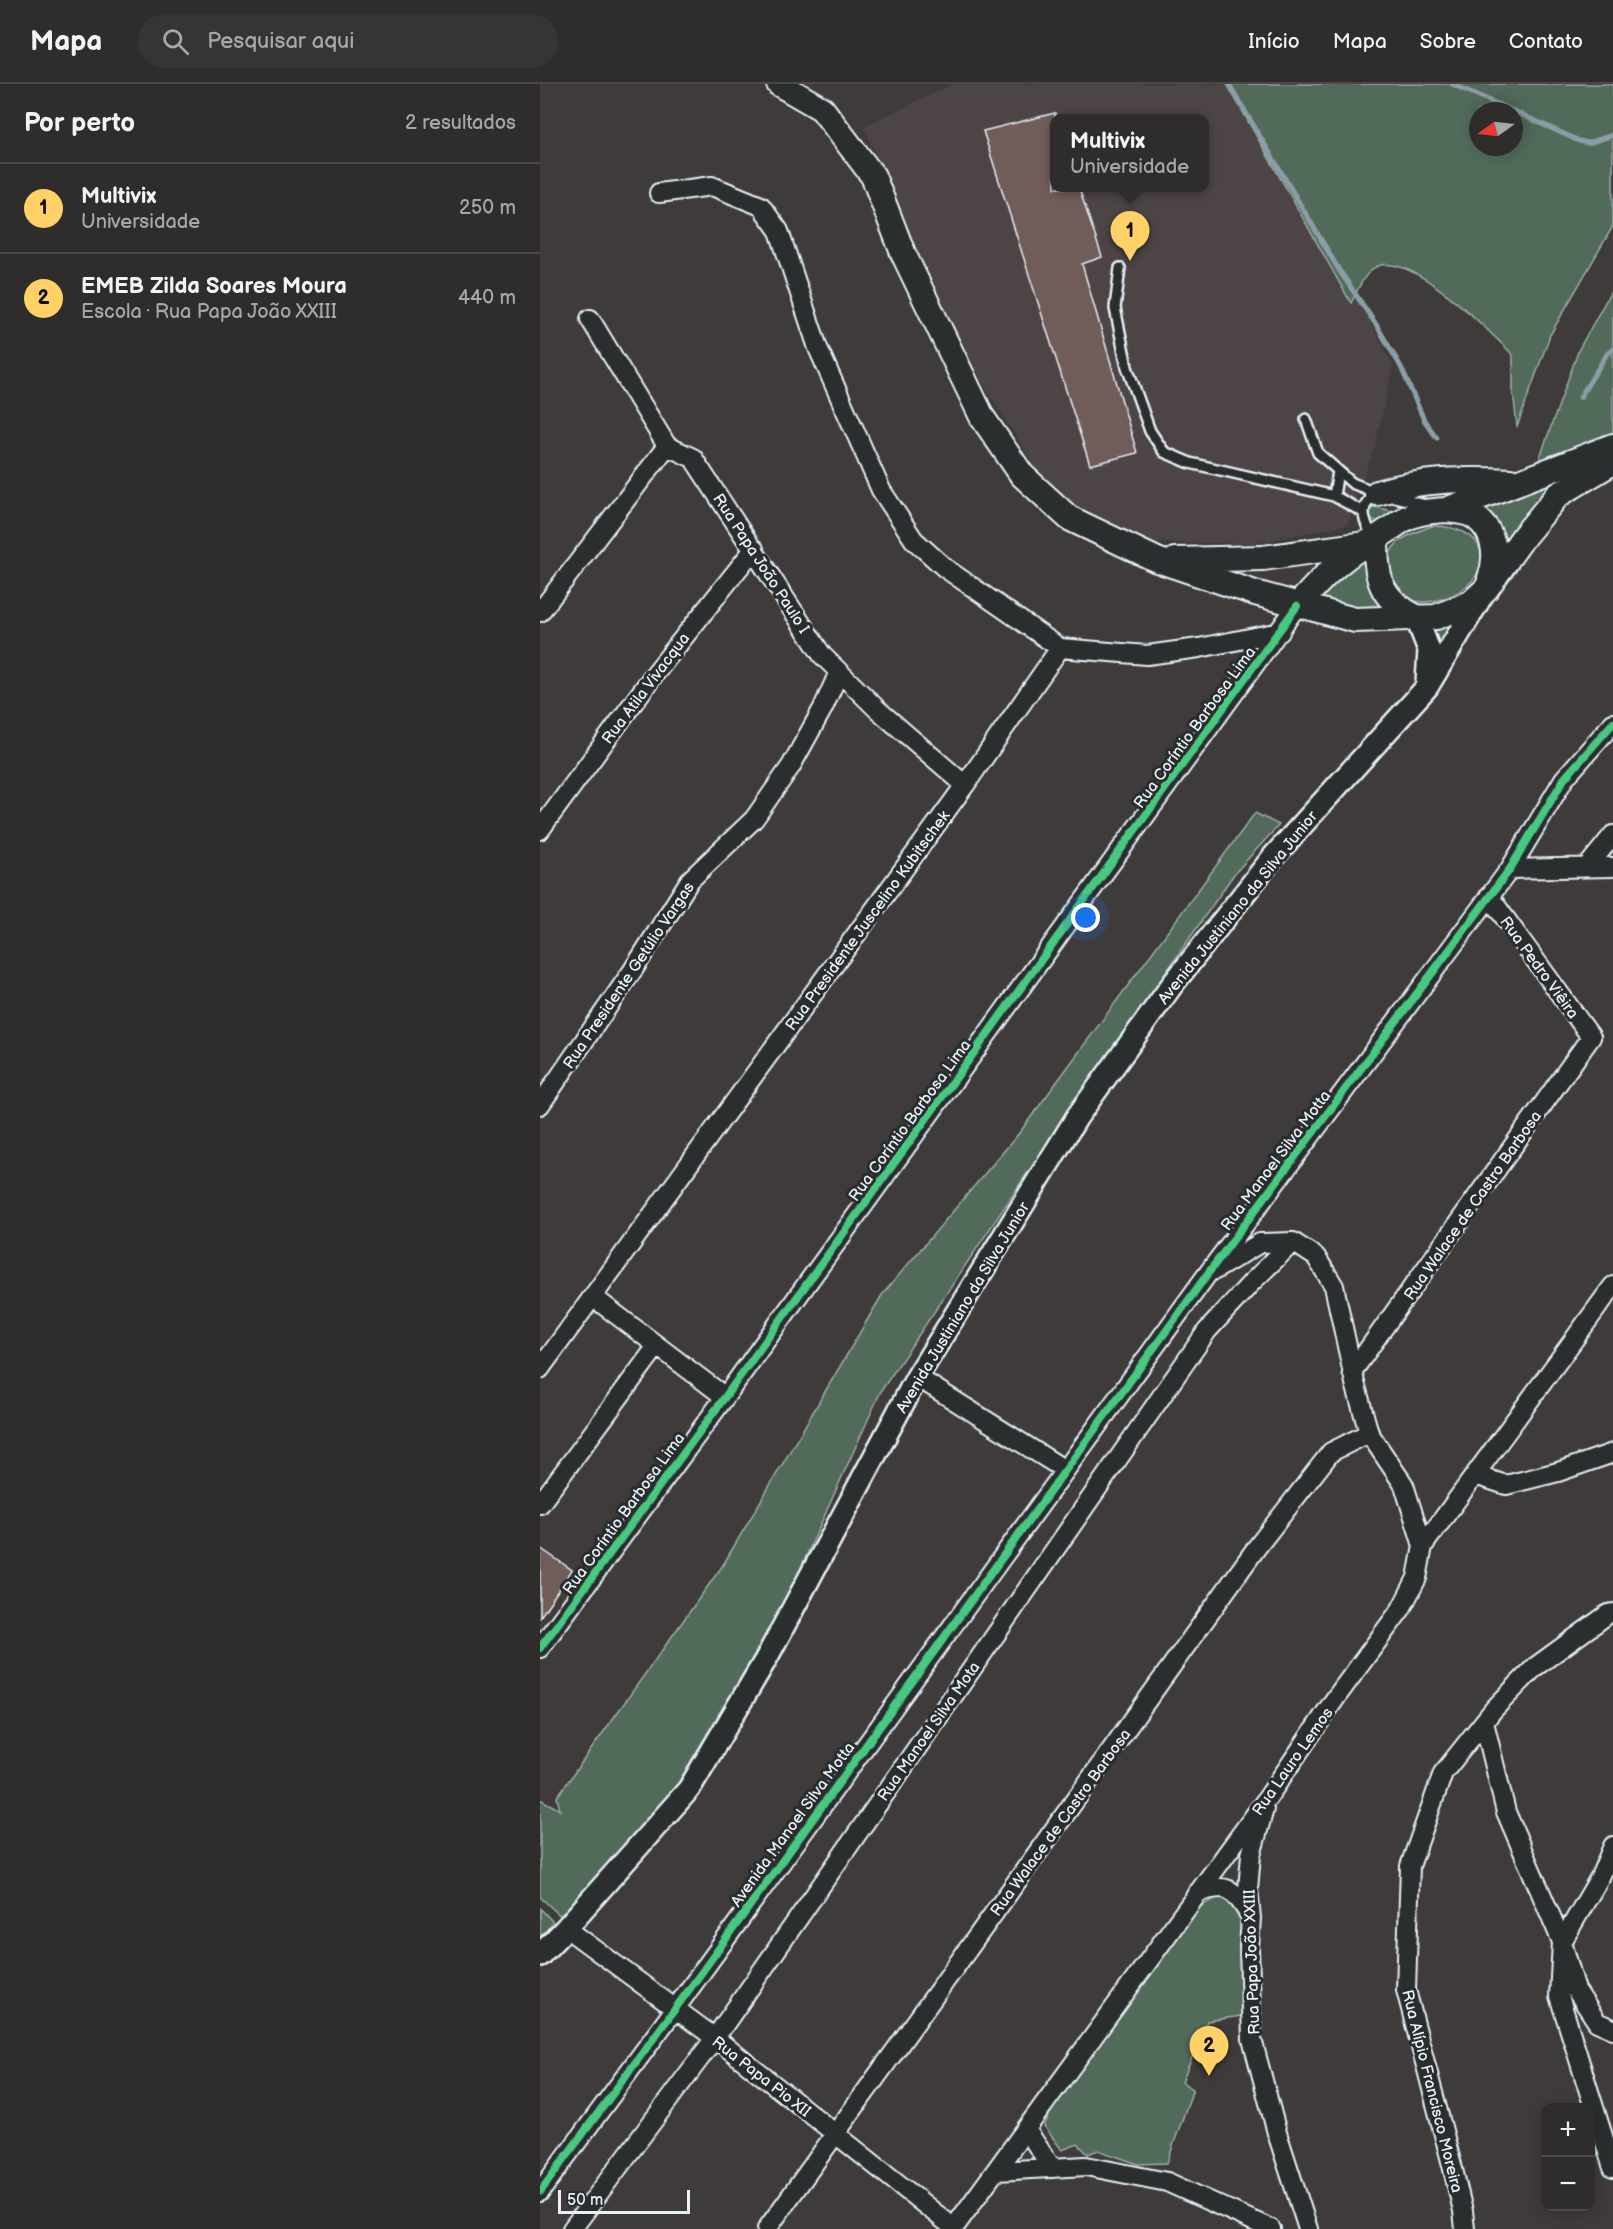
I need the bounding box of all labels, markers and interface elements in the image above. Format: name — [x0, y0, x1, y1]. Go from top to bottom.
search box — [138, 14, 558, 68]
text: Mapa — [30, 25, 102, 58]
icon: search — [159, 25, 192, 58]
text: Pesquisar aqui — [207, 28, 354, 55]
text: Início — [1248, 29, 1300, 54]
text: Mapa — [1333, 29, 1387, 54]
text: Sobre — [1420, 29, 1476, 54]
text: Contato — [1509, 29, 1583, 54]
north arrow — [1469, 102, 1523, 156]
text: Por perto — [24, 108, 135, 139]
text: 2 resultados — [405, 111, 516, 135]
popup — [1050, 114, 1209, 192]
text: Multivix — [1070, 128, 1145, 155]
text: Universidade — [1070, 155, 1189, 179]
text: Multivix — [81, 183, 156, 210]
text: 1 — [39, 196, 48, 220]
text: 250 m — [459, 196, 516, 220]
text: Universidade — [81, 210, 200, 234]
pin: 1 — [1110, 212, 1150, 261]
text: EMEB Zilda Soares Moura — [81, 273, 347, 300]
text: 2 — [38, 286, 49, 310]
text: 440 m — [458, 286, 516, 310]
text: Escola · Rua Papa João XXIII — [81, 300, 337, 324]
street label: Rua Papa João Paulo I — [708, 490, 813, 637]
street label: Rua Atila Vivacqua — [598, 630, 694, 748]
street label: Rua Coríntio Barbosa Lima — [1130, 643, 1260, 812]
street label: Rua Presidente Juscelino Kubitschek — [782, 807, 955, 1035]
street label: Avenida Justiniano da Silva Junior — [1154, 807, 1322, 1008]
street label: Rua Presidente Getúlio Vargas — [560, 879, 699, 1073]
your location — [1071, 903, 1100, 932]
street label: Rua Pedro Viêira — [1495, 913, 1582, 1023]
street label: Rua Coríntio Barbosa Lima — [845, 1036, 975, 1205]
street label: Rua Manoel Silva Motta — [1217, 1087, 1335, 1235]
street label: Rua Walace de Castro Barbosa — [1400, 1108, 1546, 1304]
street label: Avenida Justiniano da Silva Junior — [893, 1199, 1034, 1417]
street label: Rua Coríntio Barbosa Lima — [559, 1429, 689, 1598]
street label: Rua Manoel Silva Mota — [874, 1659, 985, 1805]
street label: Rua Lauro Lemos — [1249, 1704, 1338, 1820]
street label: Rua Walace de Castro Barbosa — [987, 1726, 1135, 1920]
street label: Avenida Manoel Silva Motta — [727, 1739, 859, 1911]
street label: Rua Papa João XXIII — [1240, 1889, 1265, 2035]
street label: Rua Alípio Francisco Moreira — [1397, 1988, 1466, 2195]
pin: 2 — [1190, 2026, 1228, 2076]
street label: Rua Papa Pio XII — [708, 2033, 814, 2122]
map controls — [1541, 2103, 1595, 2211]
button: + — [1541, 2103, 1595, 2157]
button: − — [1541, 2157, 1595, 2211]
scale bar — [558, 2187, 690, 2214]
text: 50 m — [567, 2191, 603, 2210]

